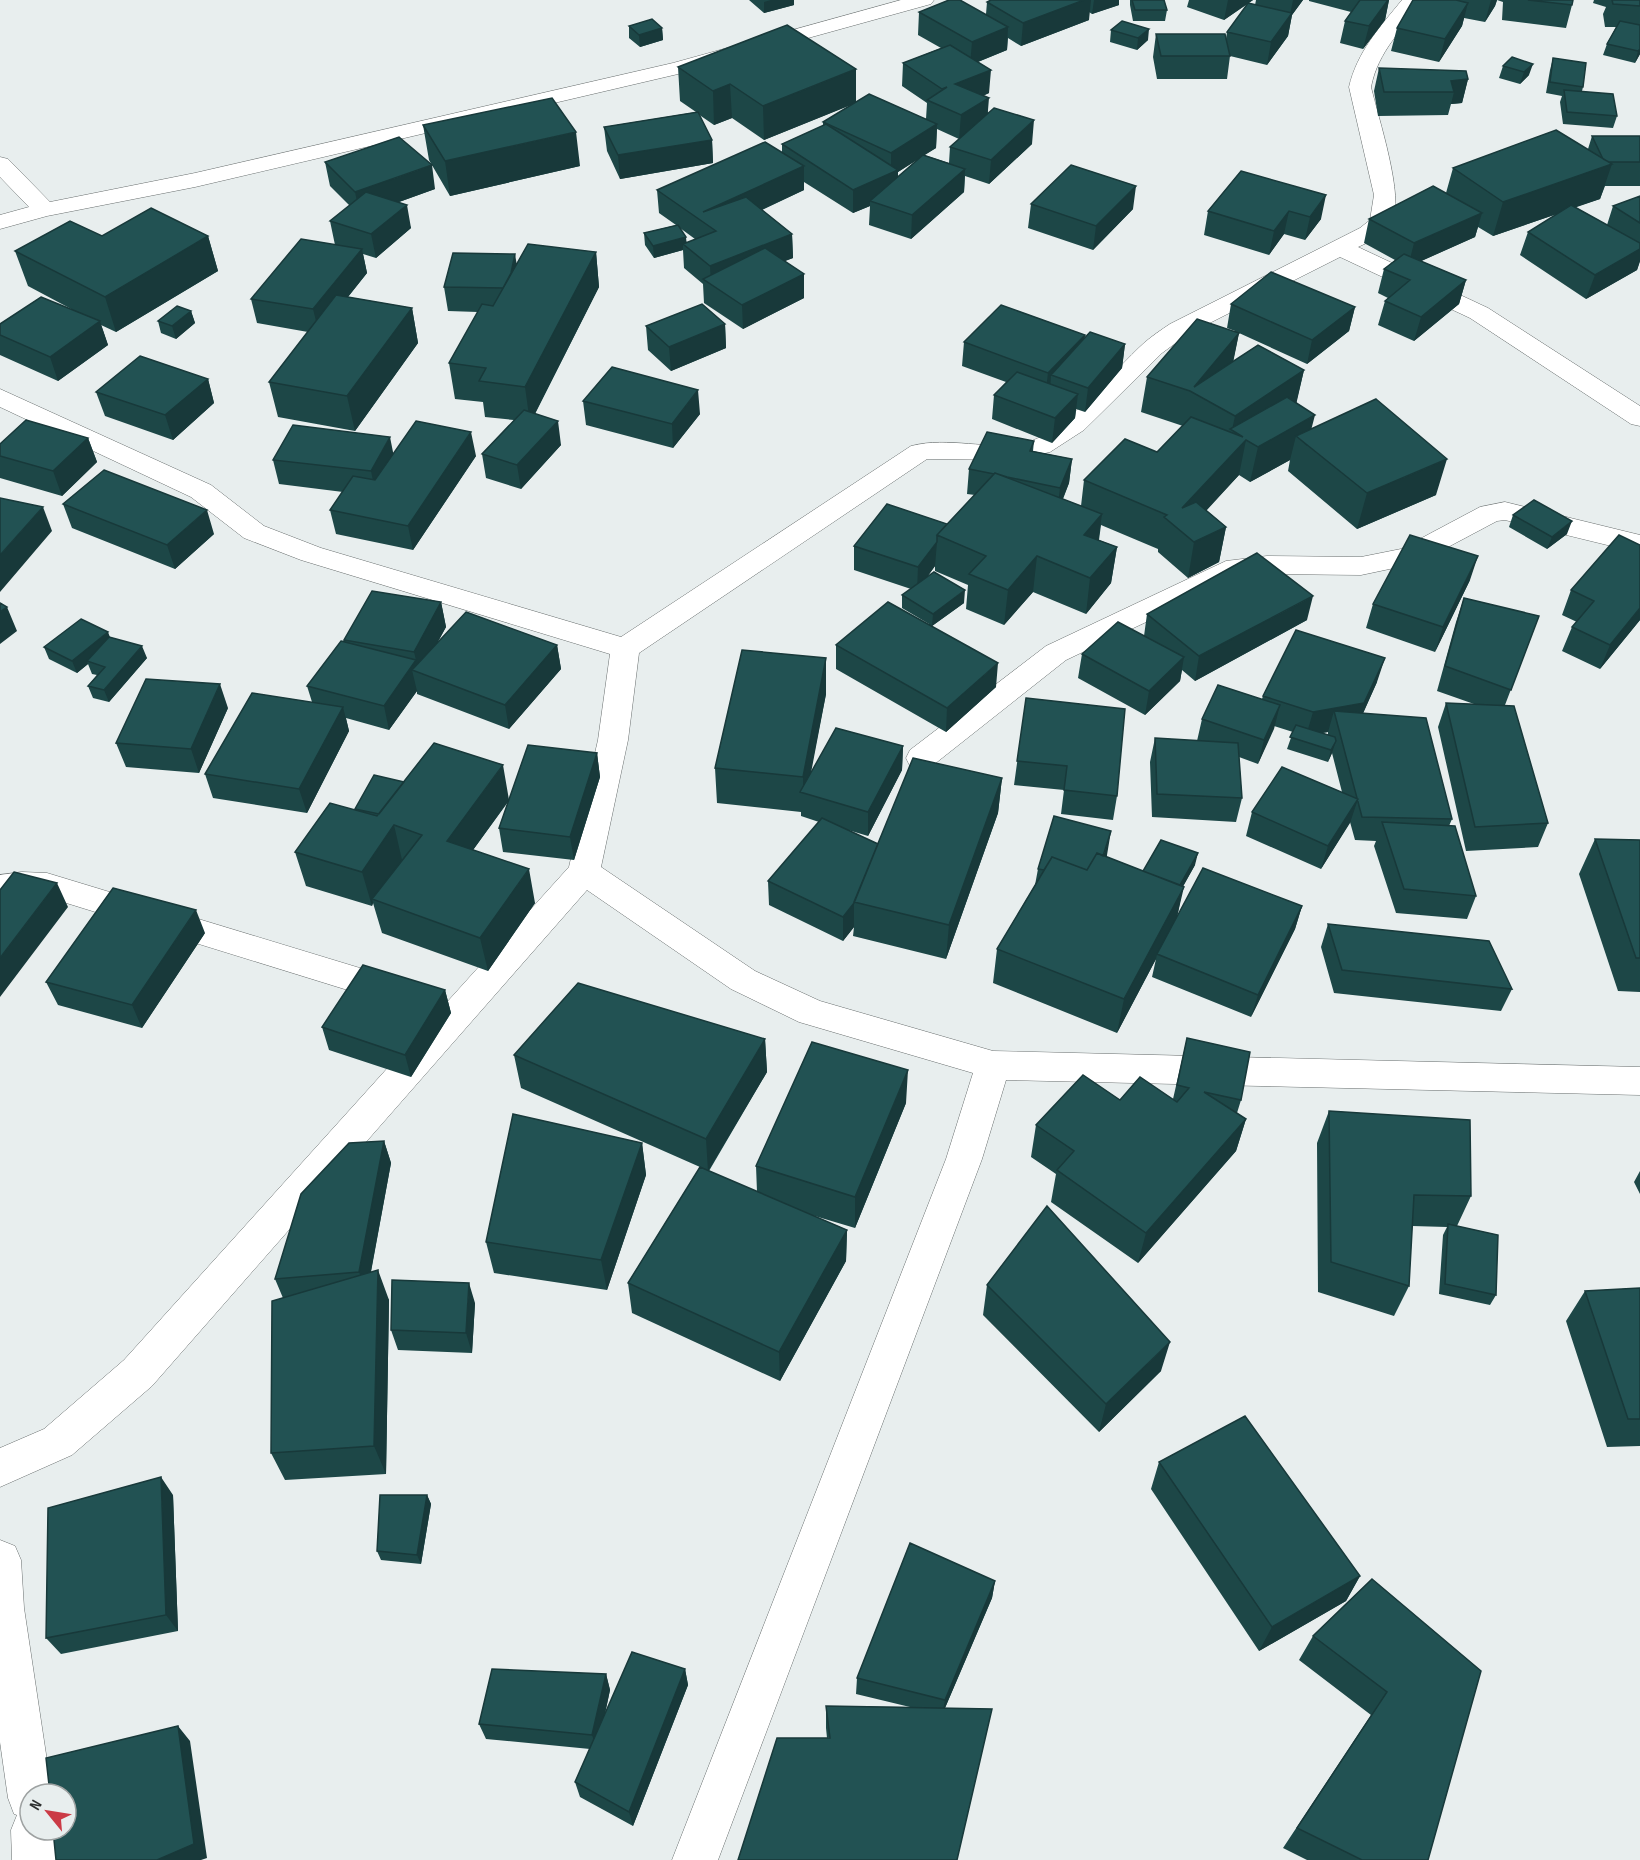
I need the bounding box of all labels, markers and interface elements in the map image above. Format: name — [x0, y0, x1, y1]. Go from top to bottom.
north arrow — [18, 1782, 78, 1842]
text: N — [26, 1797, 47, 1814]

